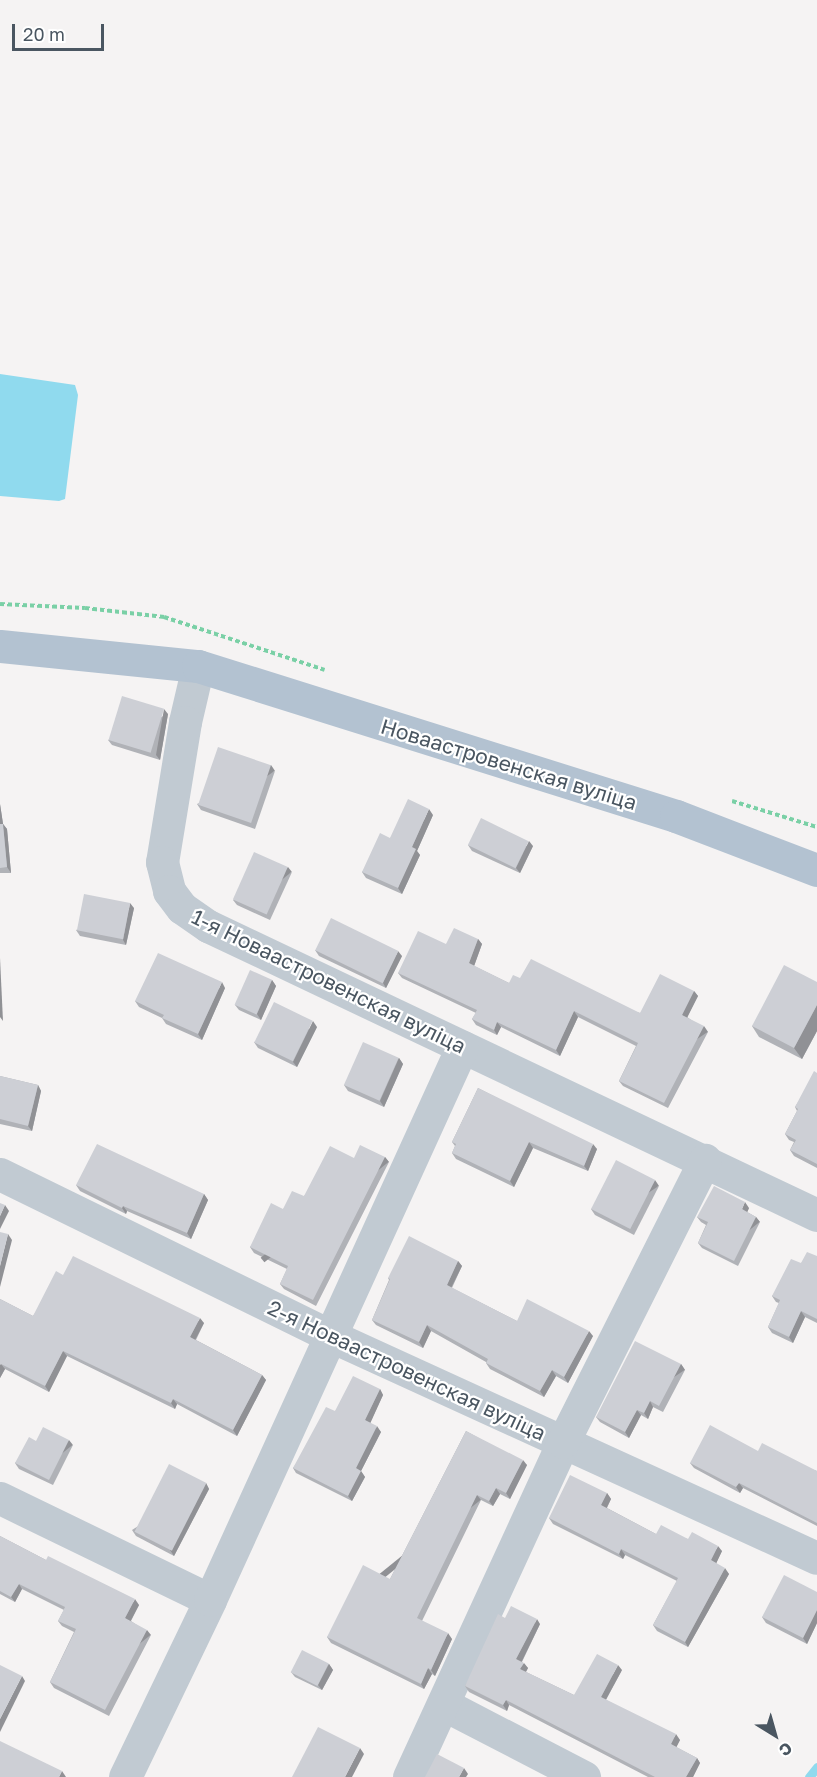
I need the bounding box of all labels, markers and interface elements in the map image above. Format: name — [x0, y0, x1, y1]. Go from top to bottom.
scale bar — [15, 12, 106, 50]
text: 20 m — [23, 23, 65, 45]
street label: Новаастровенская вуліца — [378, 713, 640, 815]
street label: 1-я Новаастровенская вуліца — [188, 904, 470, 1058]
street label: 2-я Новаастровенская вуліца — [264, 1294, 550, 1446]
north arrow — [745, 1705, 805, 1765]
text: С — [775, 1738, 796, 1761]

